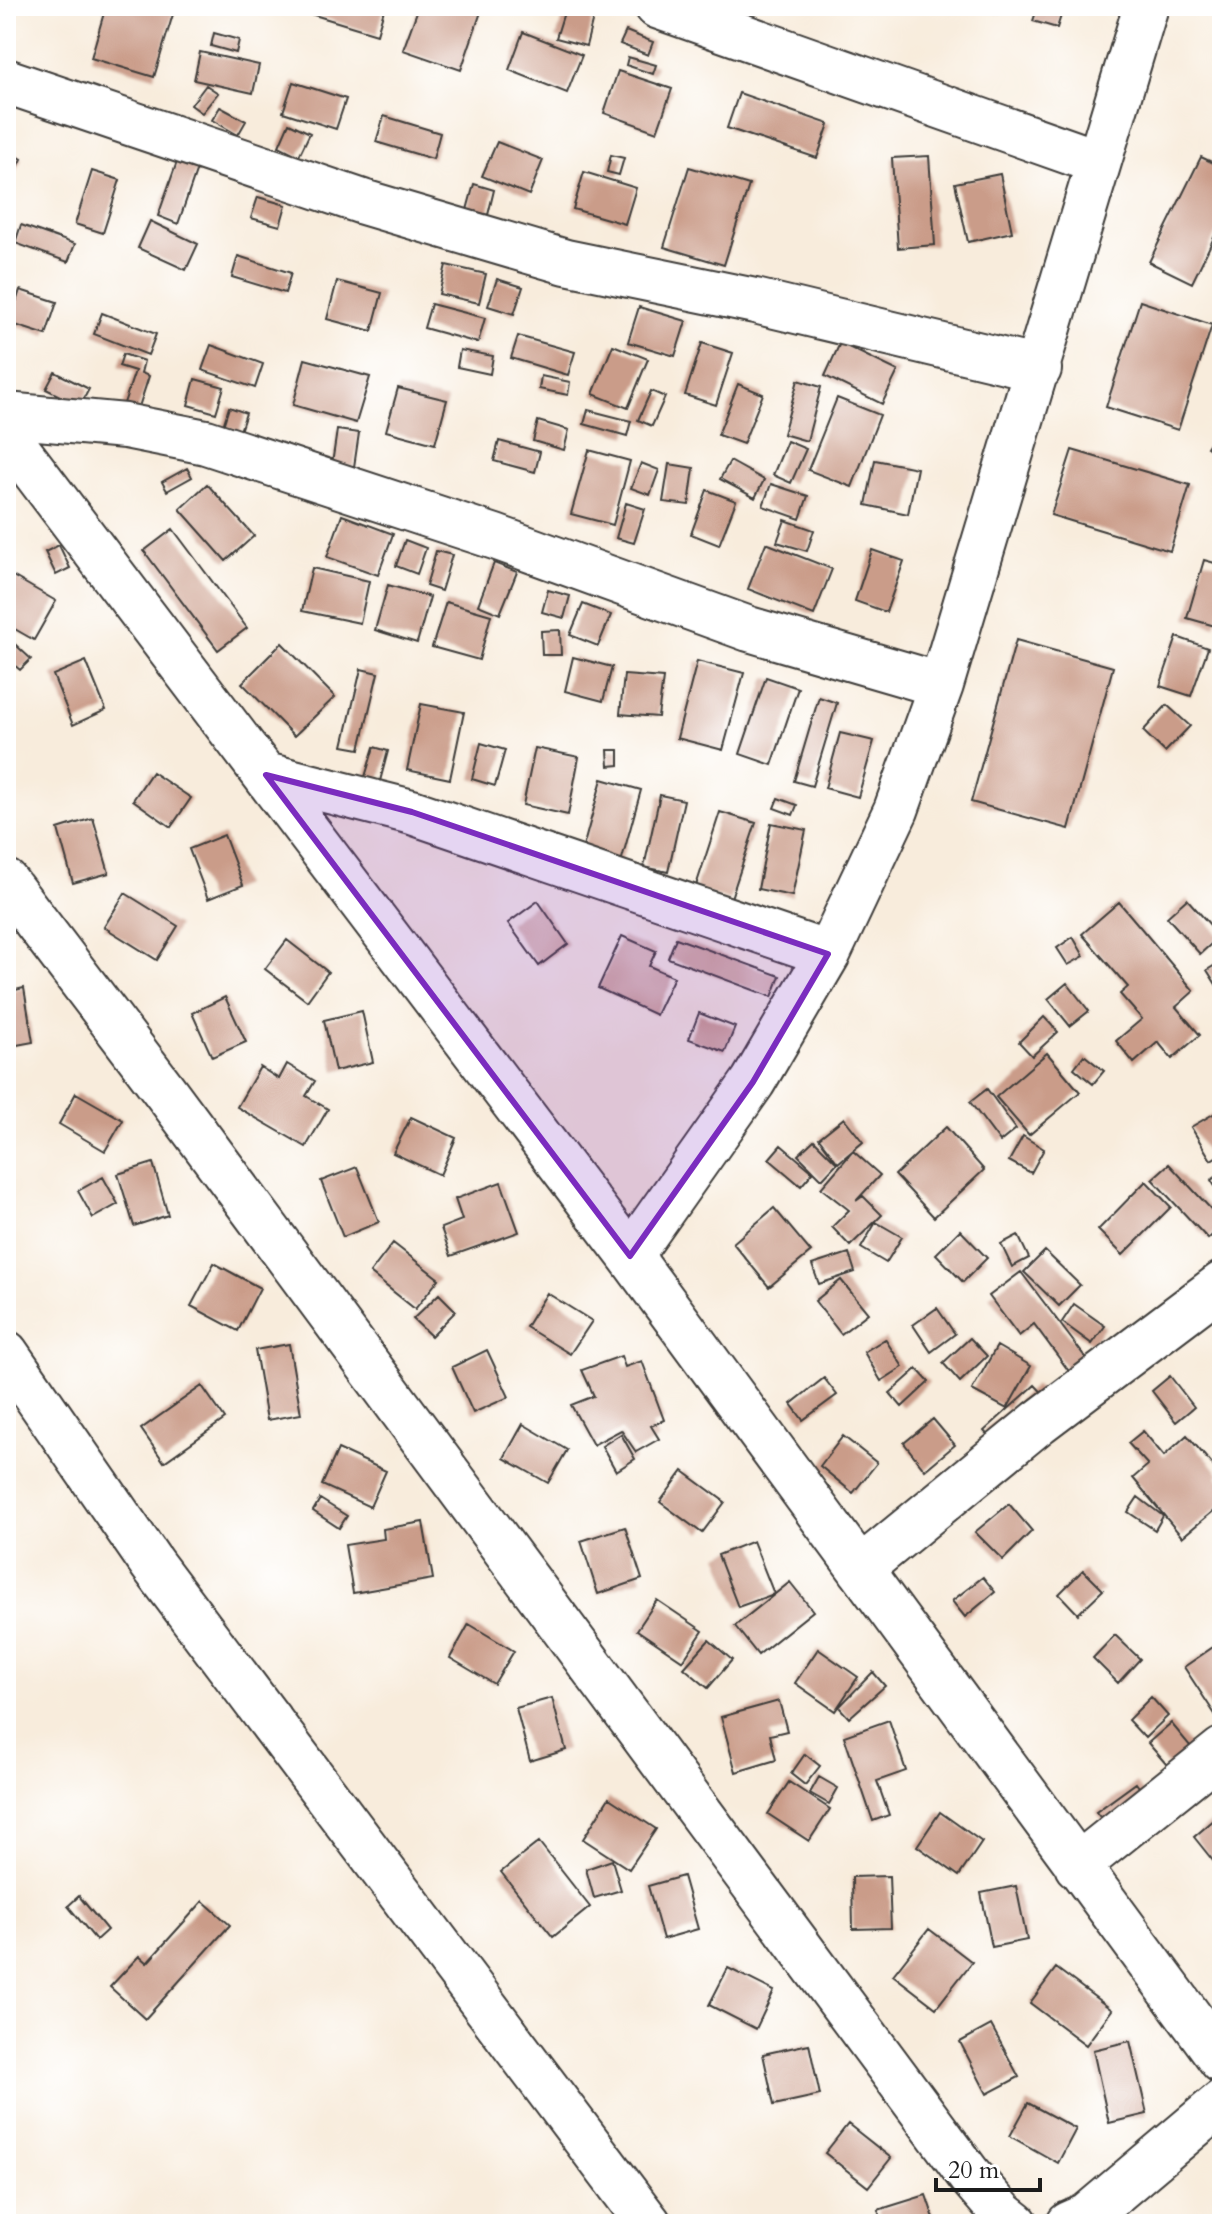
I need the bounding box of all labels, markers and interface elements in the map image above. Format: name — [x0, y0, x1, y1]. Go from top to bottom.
scale bar — [936, 2142, 1040, 2192]
text: 20 m — [948, 2154, 1000, 2187]

